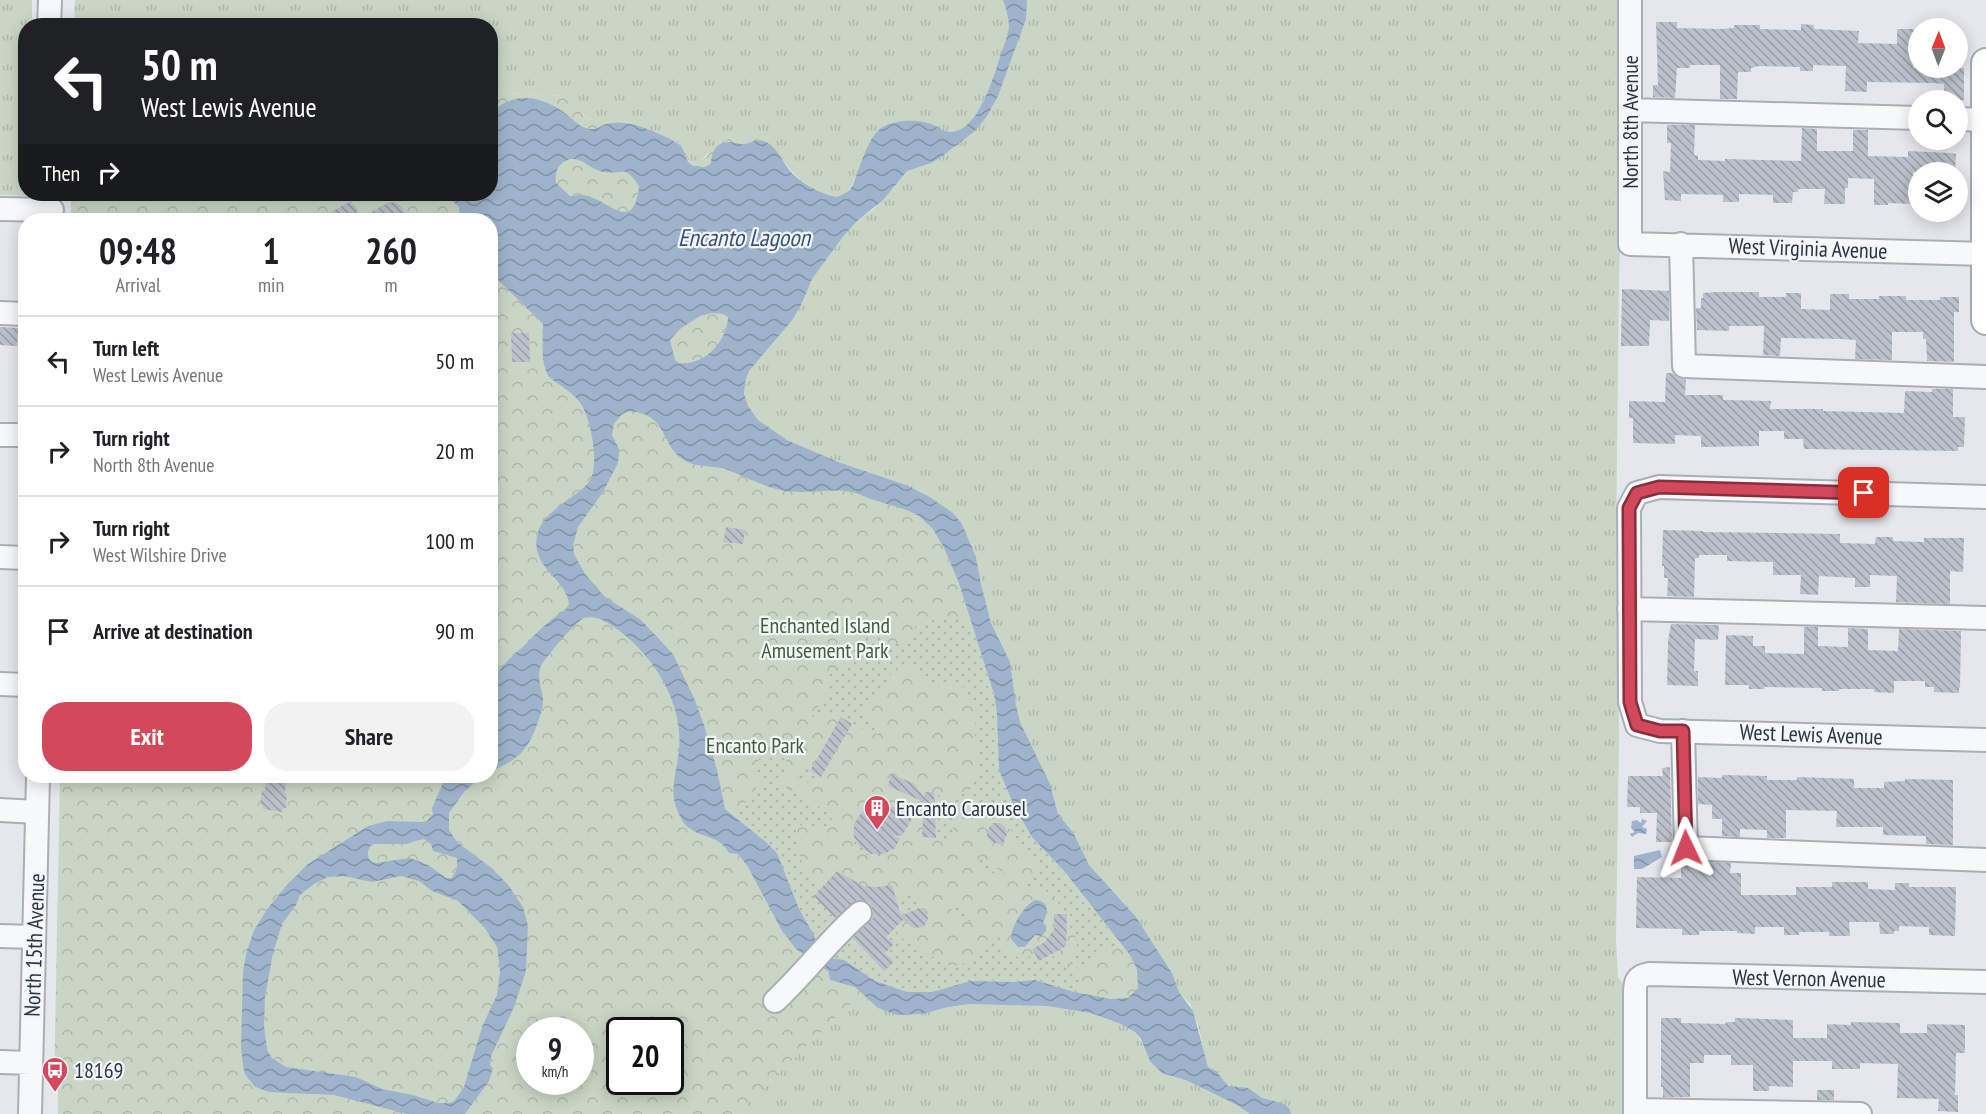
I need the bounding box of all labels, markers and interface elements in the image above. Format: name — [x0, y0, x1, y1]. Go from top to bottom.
north arrow — [1908, 18, 1968, 78]
map controls — [1908, 18, 1968, 222]
text: 50 m — [141, 37, 218, 92]
icon: left — [42, 42, 120, 120]
street label: North 8th Avenue — [1616, 55, 1644, 189]
text: West Lewis Avenue — [141, 90, 317, 124]
button: search — [1908, 90, 1968, 150]
icon: right — [92, 156, 125, 189]
text: Then — [42, 159, 80, 187]
button: layers — [1908, 162, 1968, 222]
water label: Encanto Lagoon — [678, 222, 812, 253]
text: 09:48 — [99, 227, 177, 274]
text: 1 — [262, 227, 280, 274]
text: 260 — [365, 227, 417, 274]
street label: West Virginia Avenue — [1728, 231, 1888, 265]
text: Arrival — [115, 272, 161, 298]
text: min — [258, 272, 284, 298]
text: m — [385, 272, 398, 298]
text: Turn left — [93, 334, 159, 362]
icon: left — [42, 345, 75, 378]
text: 50 m — [435, 347, 474, 375]
text: West Lewis Avenue — [93, 362, 223, 388]
text: Turn right — [93, 424, 170, 452]
icon: right — [42, 435, 75, 468]
text: 20 m — [435, 437, 474, 465]
text: North 8th Avenue — [93, 452, 214, 478]
pin — [1838, 467, 1889, 518]
icon: arrive — [1847, 476, 1880, 509]
text: Turn right — [93, 514, 170, 542]
icon: right — [42, 525, 75, 558]
text: 100 m — [425, 527, 474, 555]
text: West Wilshire Drive — [93, 542, 227, 568]
park label: Enchanted Island Amusement Park — [760, 611, 890, 664]
icon: arrive — [42, 615, 75, 648]
text: Arrive at destination — [93, 617, 253, 645]
text: 90 m — [435, 617, 474, 645]
button: Exit — [42, 702, 252, 771]
button: Share — [264, 702, 474, 771]
street label: West Lewis Avenue — [1739, 718, 1883, 750]
park label: Encanto Park — [706, 731, 805, 759]
building icon: Encanto Carousel — [862, 793, 892, 831]
place label: Encanto Carousel — [896, 794, 1028, 822]
position arrow — [1654, 816, 1718, 880]
street label: North 15th Avenue — [18, 873, 50, 1017]
street label: West Vernon Avenue — [1732, 963, 1886, 993]
speed limit sign: 20 — [606, 1017, 684, 1095]
text: 9 — [548, 1029, 562, 1068]
bus stop icon: 18169 — [40, 1055, 70, 1093]
place label: 18169 — [74, 1056, 124, 1084]
text: km/h — [542, 1062, 568, 1081]

